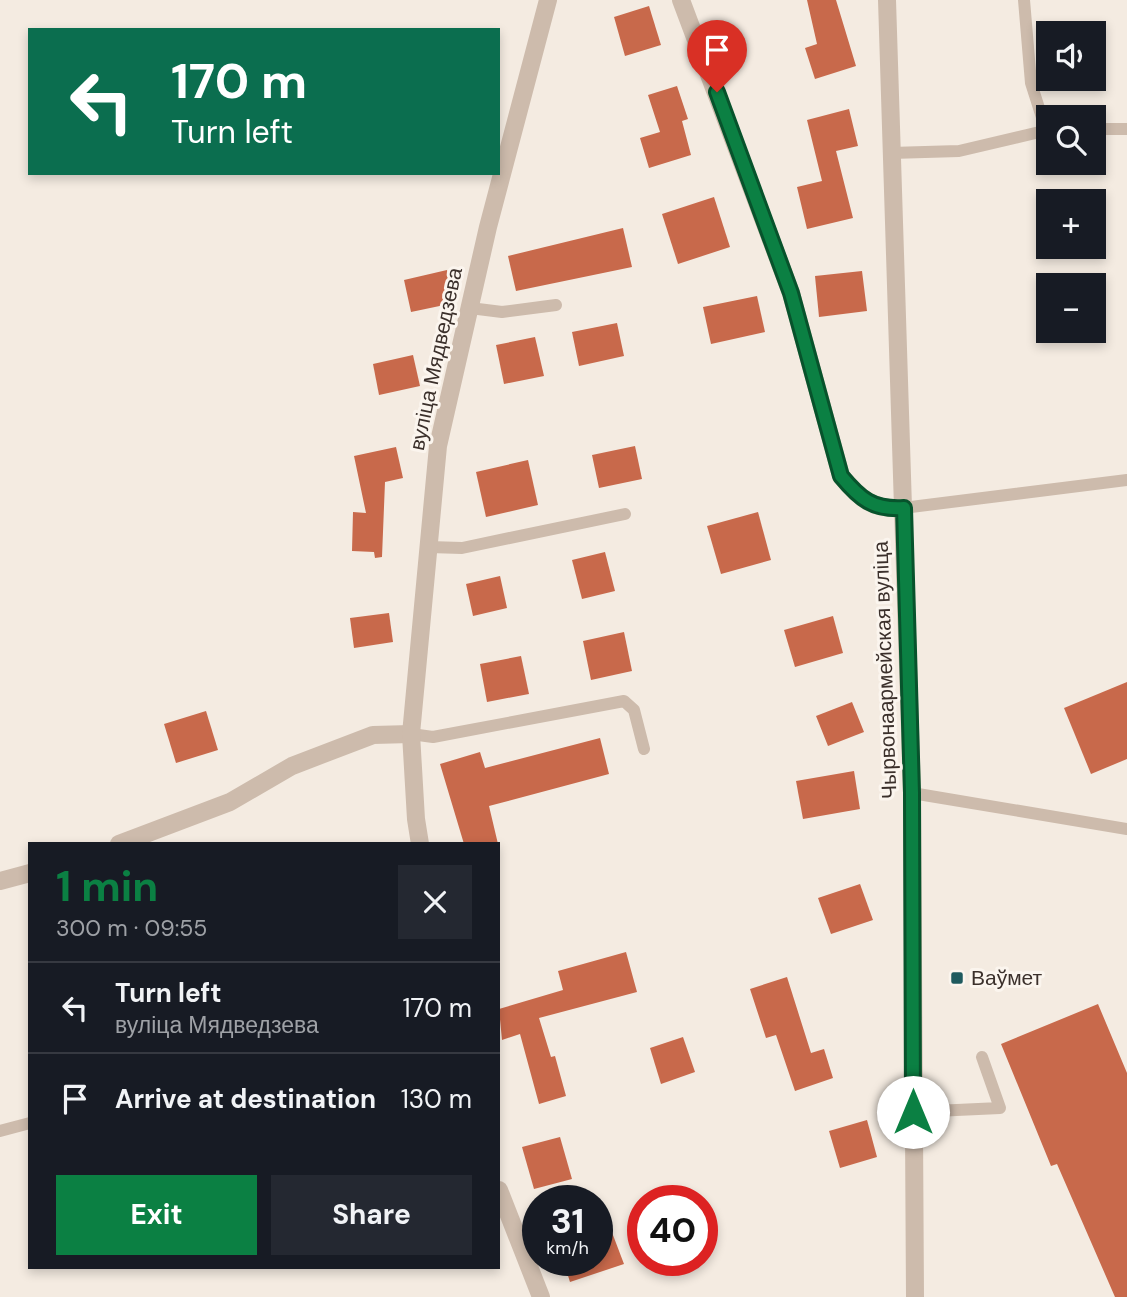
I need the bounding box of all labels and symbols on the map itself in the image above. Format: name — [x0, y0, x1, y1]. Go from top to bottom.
pin — [687, 20, 747, 92]
street label: вуліца Мядведзева — [403, 265, 469, 453]
street label: Чырвонаармейская вуліца — [866, 540, 903, 799]
place label: Ваўмет — [971, 964, 1043, 992]
marker: Ваўмет — [949, 970, 965, 986]
position arrow — [876, 1075, 950, 1149]
speed limit sign: 40 — [627, 1185, 718, 1276]

